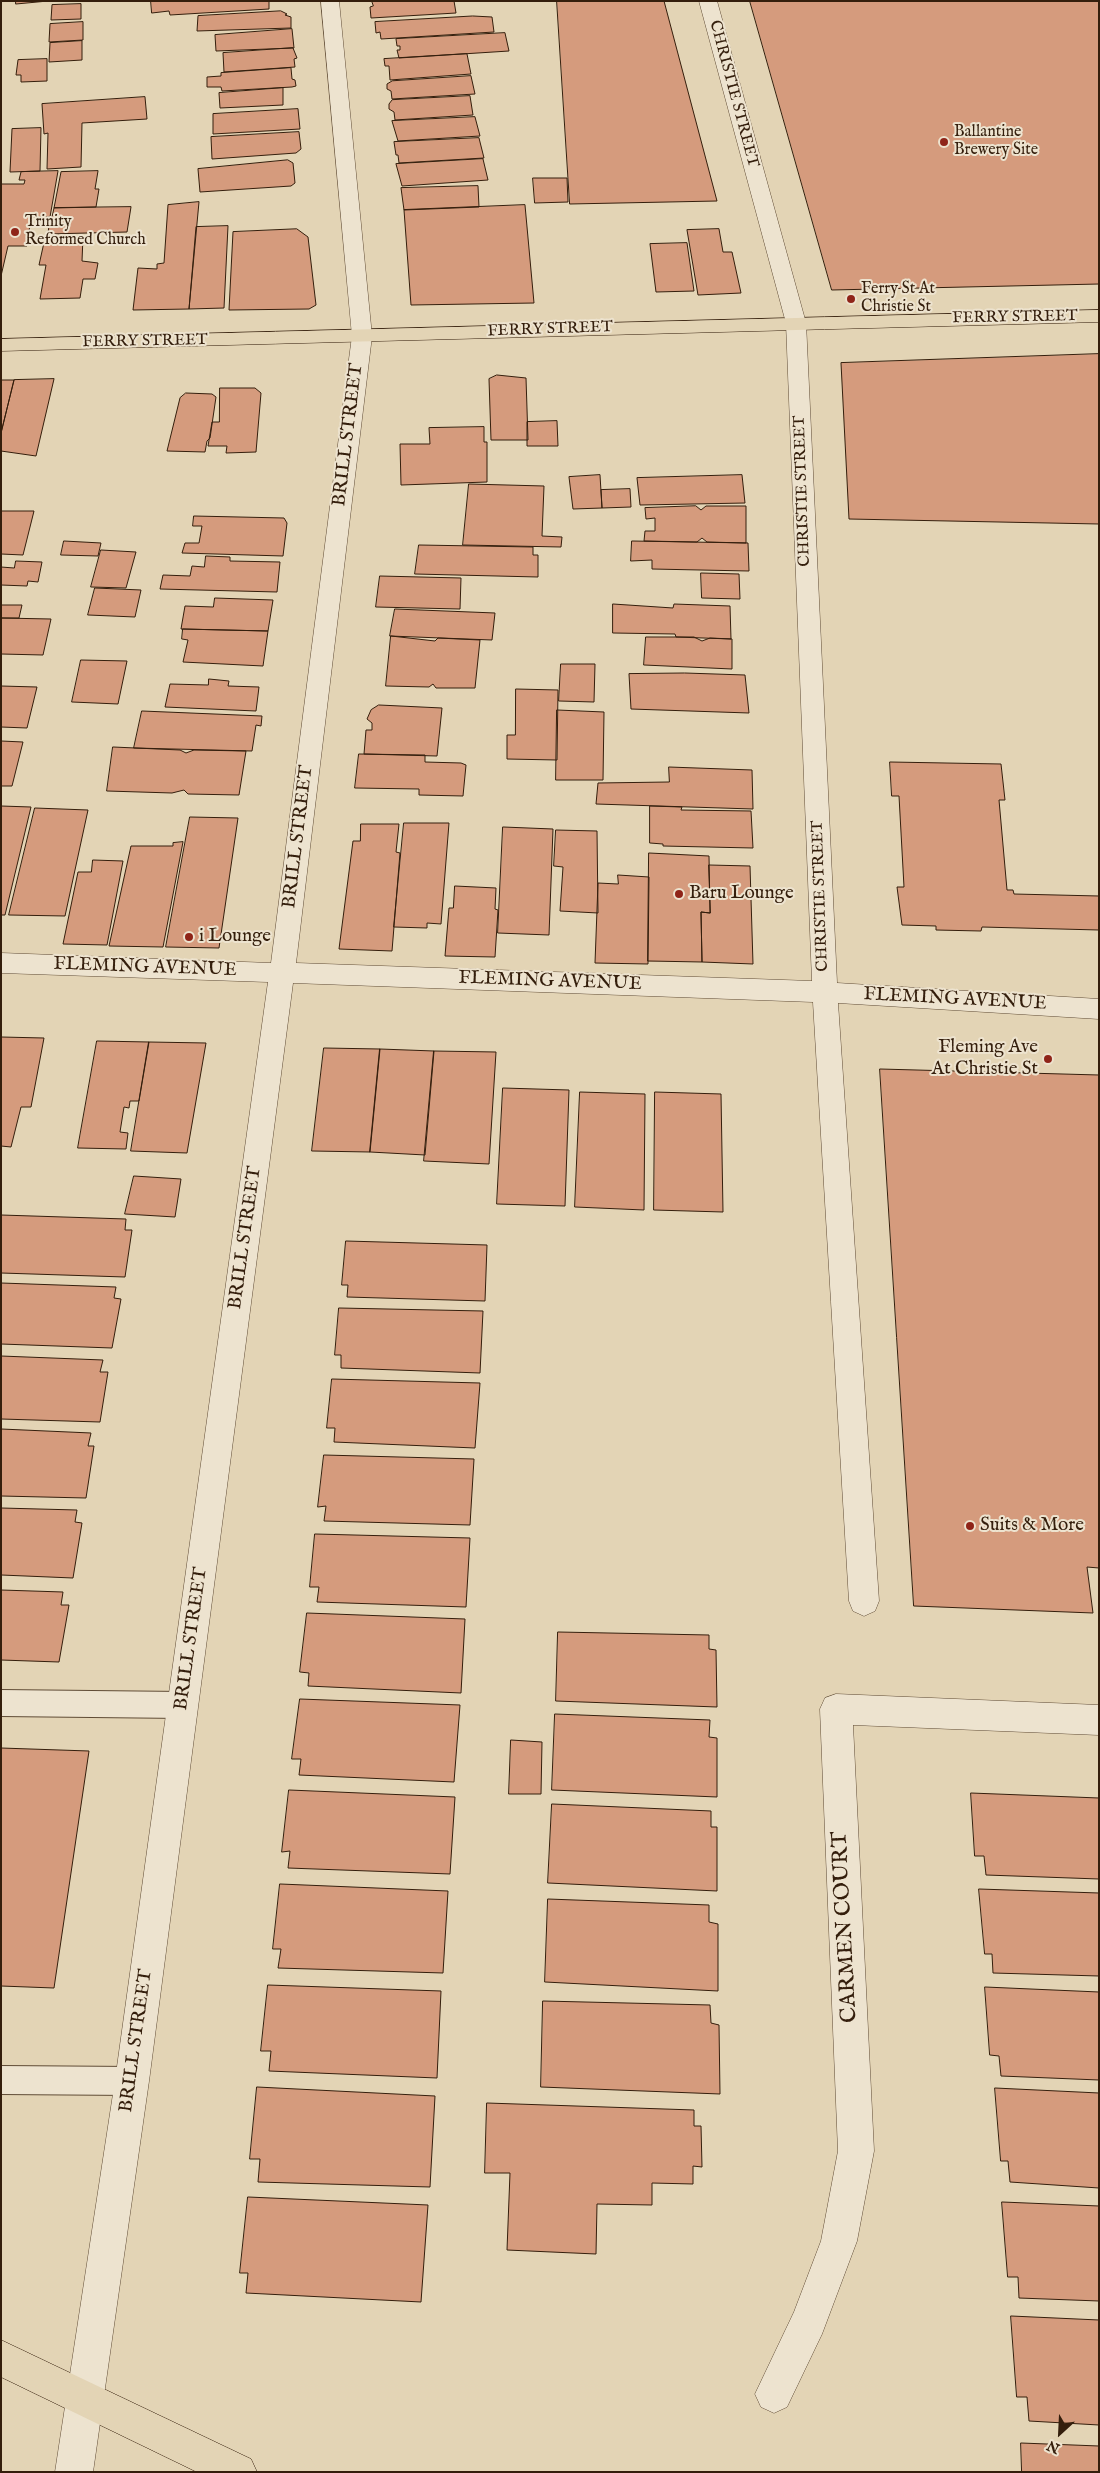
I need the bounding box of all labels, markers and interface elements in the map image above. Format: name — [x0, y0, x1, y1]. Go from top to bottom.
street label: CHRISTIE STREET — [704, 18, 762, 170]
place label: Ballantine Brewery Site — [954, 123, 1038, 161]
marker: Ballantine Brewery Site — [938, 136, 950, 148]
place label: Trinity Reformed Church — [25, 213, 146, 251]
marker: Trinity Reformed Church — [9, 226, 21, 238]
place label: Ferry St At Christie St — [861, 280, 935, 318]
marker: Ferry St At Christie St — [845, 293, 857, 305]
street label: FERRY STREET — [952, 307, 1078, 329]
street label: FERRY STREET — [487, 318, 613, 342]
street label: FERRY STREET — [82, 331, 208, 353]
street label: BRILL STREET — [329, 362, 369, 508]
street label: CHRISTIE STREET — [791, 415, 815, 567]
street label: BRILL STREET — [279, 764, 319, 910]
street label: CHRISTIE STREET — [809, 820, 833, 972]
place label: Baru Lounge — [689, 883, 794, 905]
marker: Baru Lounge — [673, 888, 685, 900]
place label: i Lounge — [199, 926, 271, 948]
marker: i Lounge — [183, 931, 195, 943]
street label: FLEMING AVENUE — [53, 953, 237, 983]
street label: FLEMING AVENUE — [458, 967, 642, 997]
street label: FLEMING AVENUE — [863, 984, 1047, 1016]
place label: Fleming Ave At Christie St — [931, 1037, 1038, 1081]
marker: Fleming Ave At Christie St — [1042, 1053, 1054, 1065]
street label: BRILL STREET — [225, 1165, 267, 1311]
place label: Suits & More — [980, 1515, 1084, 1537]
marker: Suits & More — [964, 1520, 976, 1532]
street label: BRILL STREET — [171, 1566, 213, 1712]
street label: CARMEN COURT — [828, 1831, 864, 2023]
street label: BRILL STREET — [116, 1968, 158, 2114]
north arrow — [1035, 2408, 1085, 2458]
text: N — [1044, 2436, 1063, 2457]

